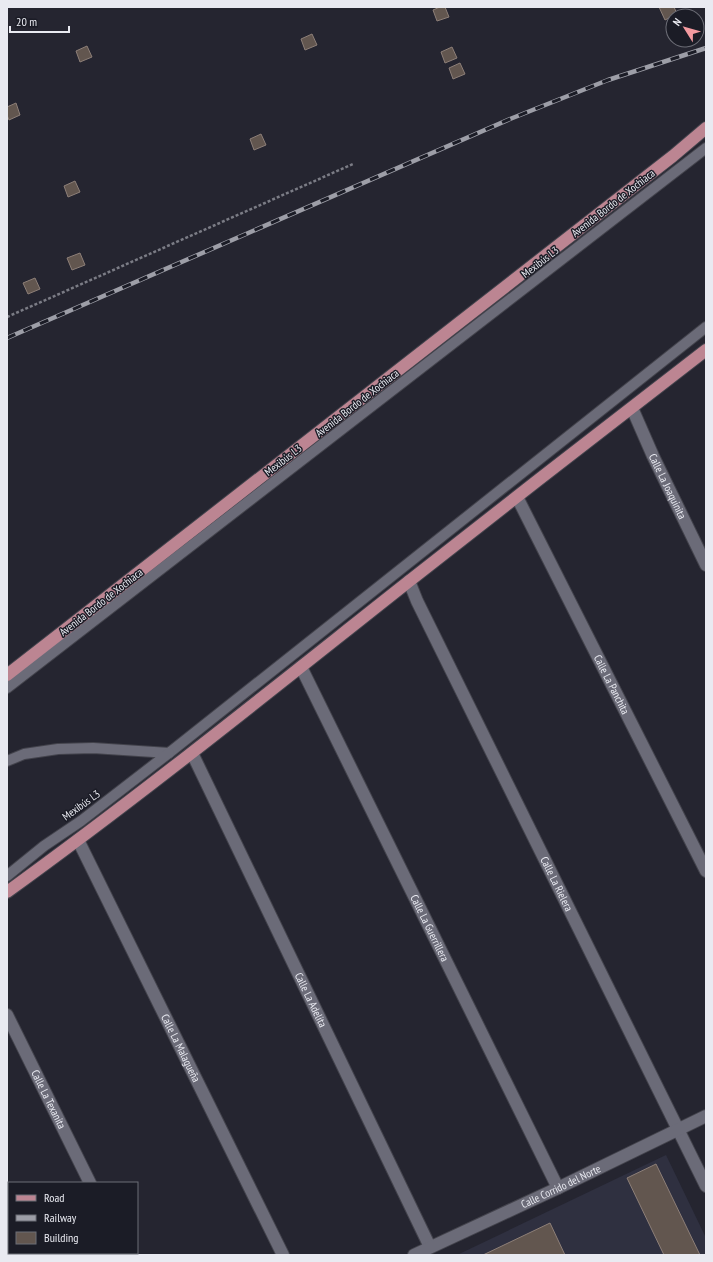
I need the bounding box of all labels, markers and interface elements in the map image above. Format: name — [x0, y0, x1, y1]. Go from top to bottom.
scale bar — [10, 8, 69, 34]
north arrow — [665, 8, 705, 48]
text: 20 m — [16, 14, 37, 29]
text: N — [670, 15, 684, 29]
street label: Avenida Bordo de Xochiaca — [568, 166, 658, 240]
street label: Mexibús L3 — [519, 243, 561, 281]
street label: Avenida Bordo de Xochiaca — [312, 366, 402, 440]
street label: Mexibús L3 — [262, 441, 304, 479]
street label: Calle La Joaquinita — [646, 451, 690, 521]
street label: Avenida Bordo de Xochiaca — [56, 565, 146, 639]
street label: Calle La Panchita — [591, 652, 633, 717]
street label: Mexibús L3 — [59, 787, 103, 823]
street label: Calle La Rielera — [537, 854, 576, 914]
street label: Calle La Guerrillera — [407, 892, 452, 964]
street label: Calle La Adelita — [292, 970, 330, 1030]
street label: Calle La Malagueña — [158, 1012, 203, 1084]
street label: Calle La Texanita — [28, 1067, 69, 1131]
street label: Calle Corrido del Norte — [519, 1161, 603, 1211]
legend — [8, 1182, 138, 1254]
text: Road — [44, 1190, 64, 1205]
text: Railway — [44, 1210, 77, 1225]
text: Building — [44, 1230, 79, 1245]

